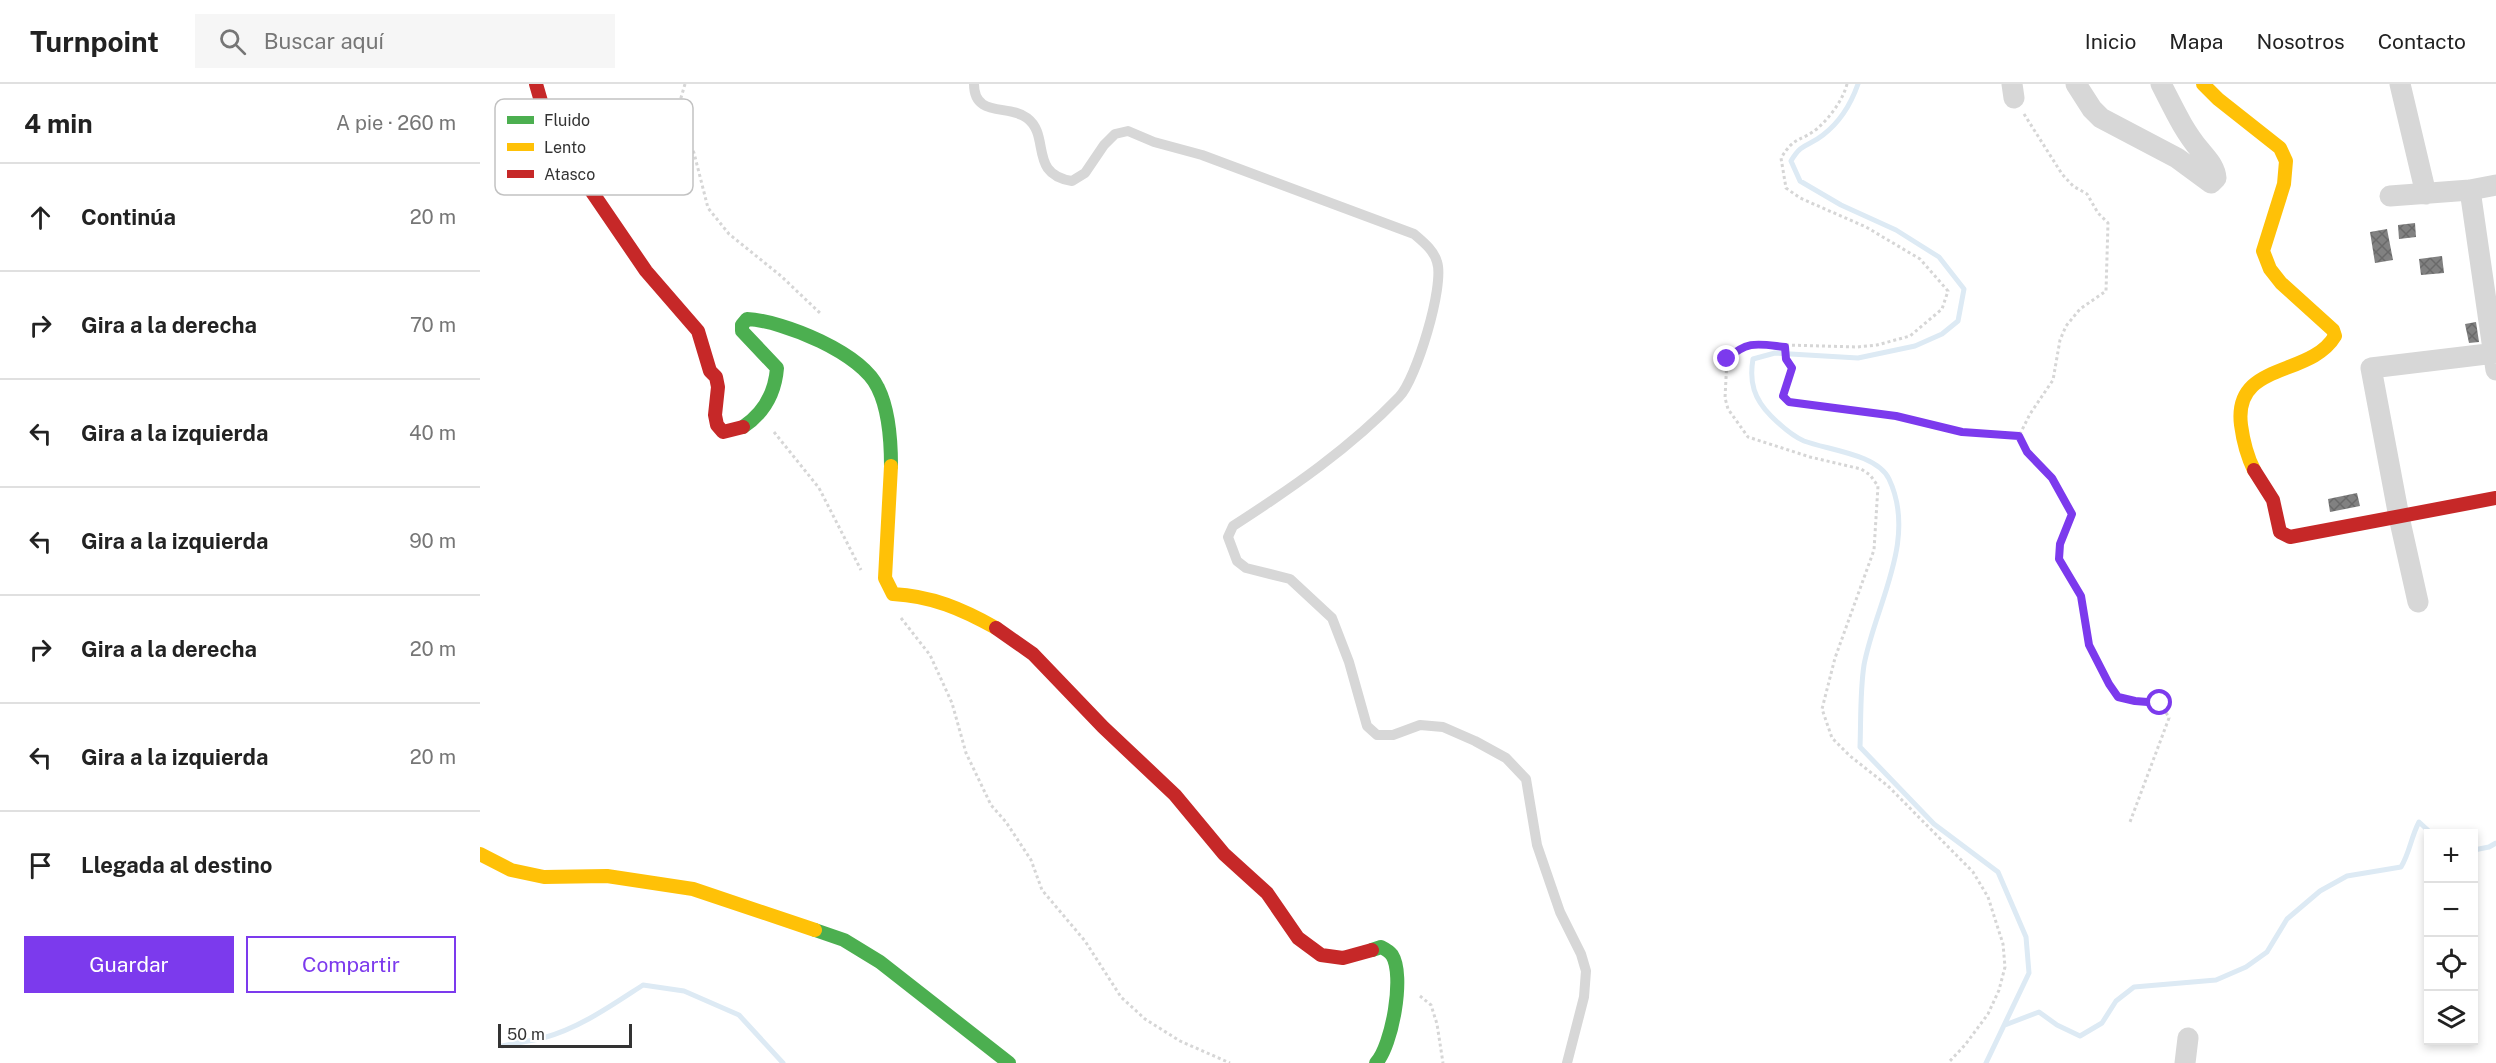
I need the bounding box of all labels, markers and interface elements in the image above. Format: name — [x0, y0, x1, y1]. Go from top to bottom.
search box — [195, 14, 615, 68]
text: Turnpoint — [30, 25, 159, 58]
icon: search — [216, 25, 249, 58]
text: Buscar aquí — [264, 28, 384, 54]
text: Inicio — [2085, 29, 2136, 54]
text: Mapa — [2169, 29, 2223, 54]
text: Nosotros — [2256, 29, 2345, 54]
text: Contacto — [2378, 29, 2466, 54]
legend — [495, 99, 693, 195]
text: 4 min — [24, 108, 93, 139]
text: A pie · 260 m — [336, 111, 456, 135]
text: Fluido — [544, 111, 590, 130]
text: Lento — [544, 138, 586, 157]
text: Atasco — [544, 165, 595, 184]
icon: ahead — [24, 201, 57, 234]
text: Continúa — [81, 204, 176, 230]
text: 20 m — [410, 205, 456, 229]
icon: right — [24, 309, 57, 342]
text: Gira a la derecha — [81, 312, 257, 338]
text: 70 m — [410, 313, 456, 337]
route end — [1713, 345, 1739, 371]
icon: left — [24, 417, 57, 450]
text: Gira a la izquierda — [81, 420, 268, 446]
text: 40 m — [409, 421, 456, 445]
icon: left — [24, 525, 57, 558]
text: Gira a la izquierda — [81, 528, 268, 554]
text: 90 m — [409, 529, 456, 553]
icon: right — [24, 633, 57, 666]
text: Gira a la derecha — [81, 636, 257, 662]
text: 20 m — [410, 637, 456, 661]
route start — [2146, 689, 2172, 715]
icon: left — [24, 741, 57, 774]
text: Gira a la izquierda — [81, 744, 268, 770]
text: 20 m — [410, 745, 456, 769]
map controls — [2424, 829, 2478, 1045]
button: + — [2424, 829, 2478, 883]
icon: arrive — [24, 849, 57, 882]
text: Llegada al destino — [81, 852, 272, 878]
button: − — [2424, 883, 2478, 937]
button: Guardar — [24, 936, 234, 993]
button: Compartir — [246, 936, 456, 993]
button: locate — [2424, 937, 2478, 991]
button: layers — [2424, 991, 2478, 1045]
scale bar — [498, 1021, 632, 1048]
text: 50 m — [507, 1025, 545, 1044]

